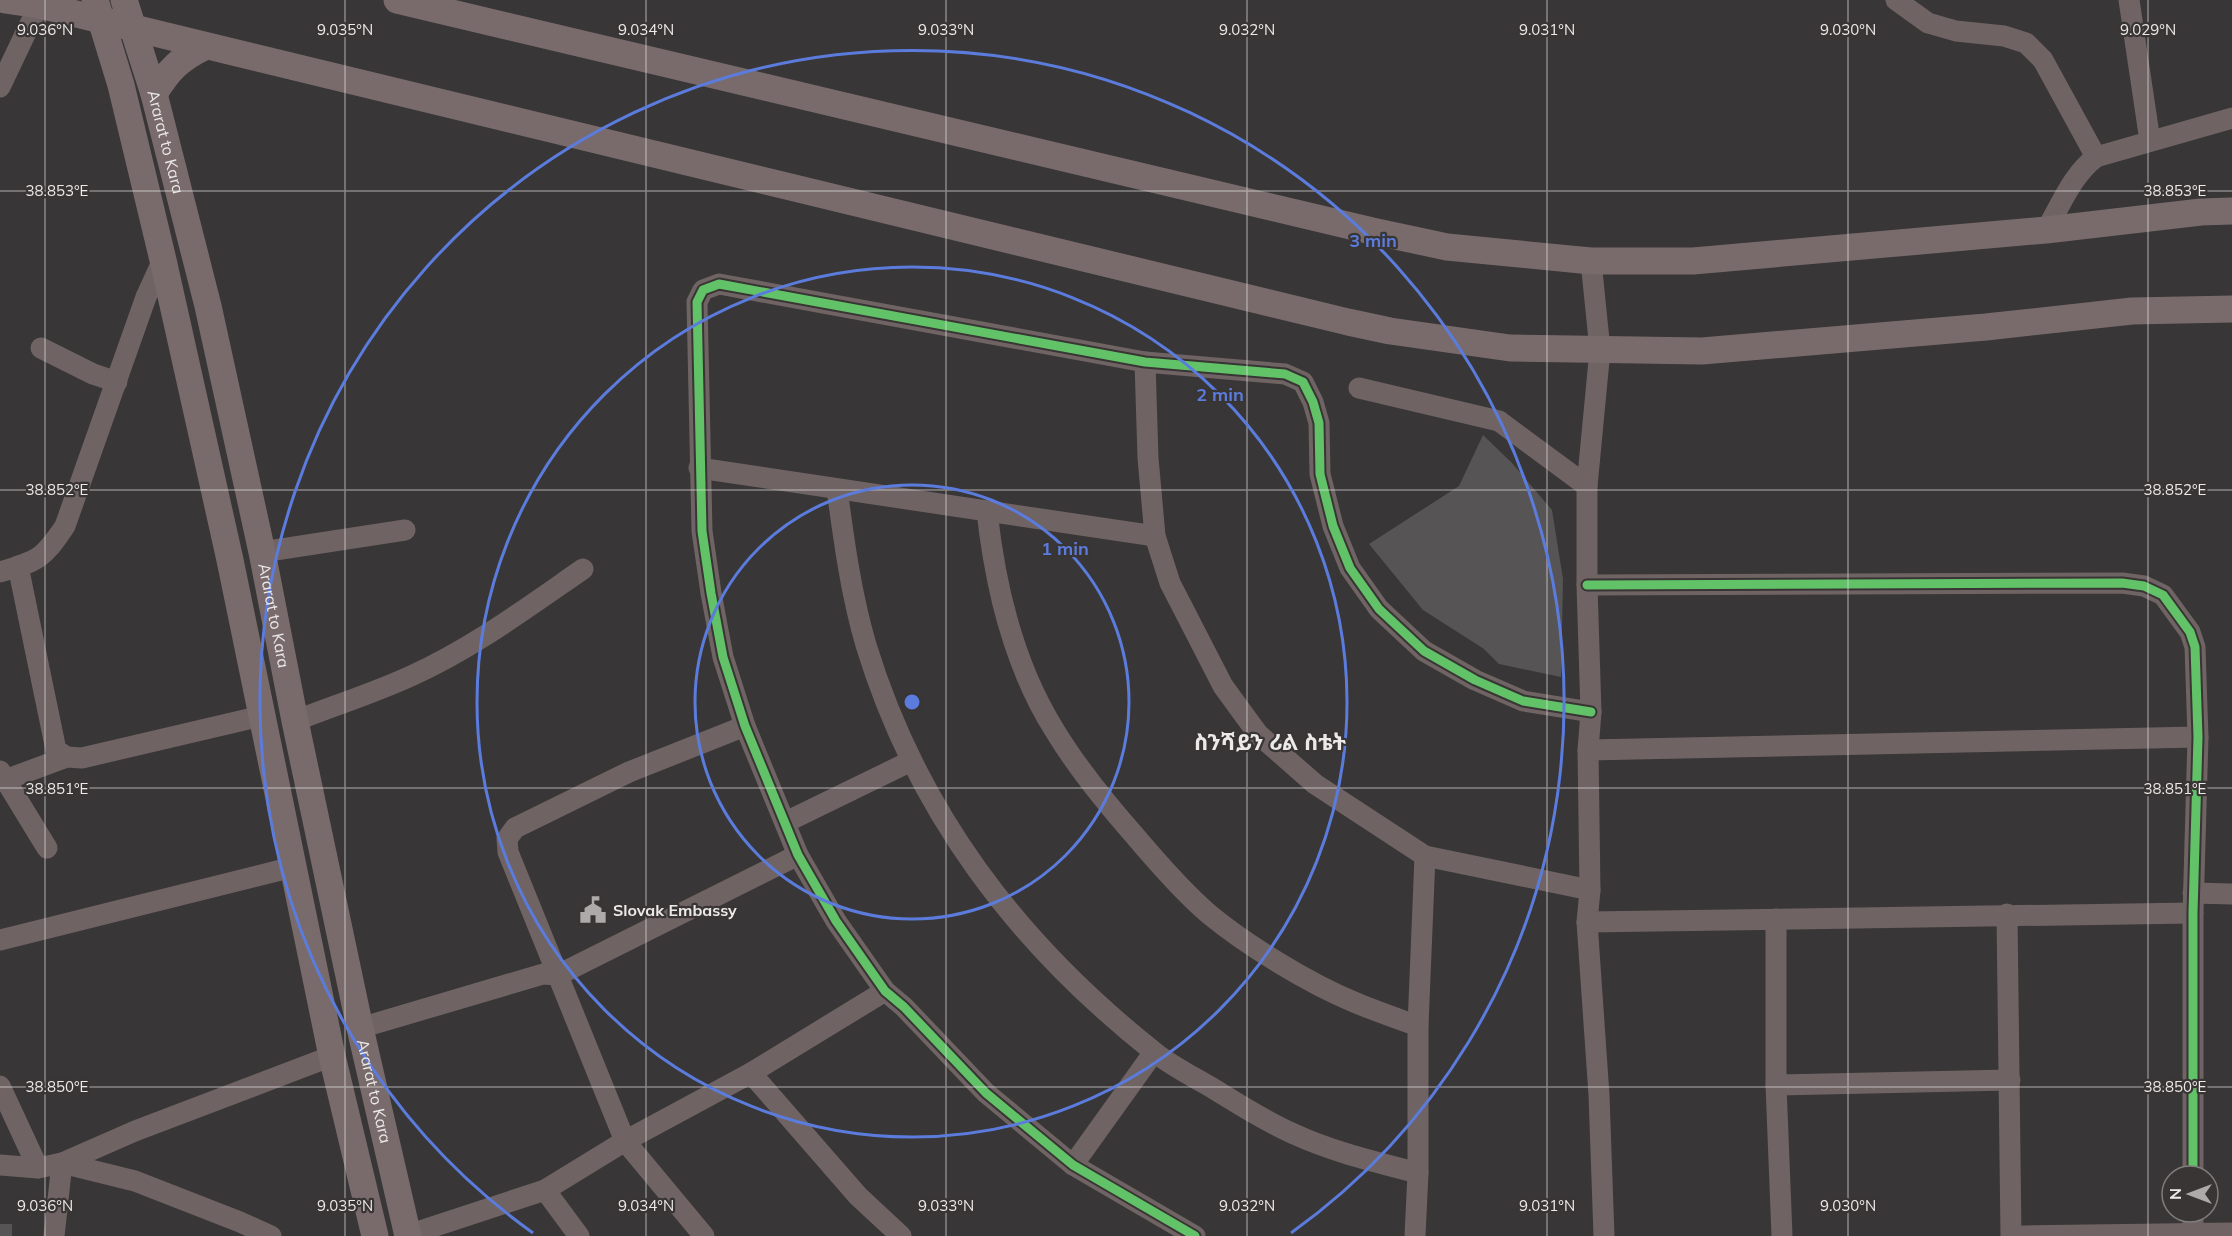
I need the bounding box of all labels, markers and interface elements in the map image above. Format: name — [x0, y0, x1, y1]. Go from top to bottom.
text: 9.036°N — [17, 20, 73, 39]
text: 9.035°N — [317, 20, 373, 39]
text: 9.034°N — [618, 20, 674, 39]
text: 9.033°N — [918, 20, 974, 39]
text: 9.032°N — [1219, 20, 1275, 39]
text: 9.031°N — [1519, 20, 1575, 39]
text: 9.030°N — [1820, 20, 1876, 39]
text: 9.029°N — [2120, 20, 2176, 39]
street label: Ararat to Kara — [143, 88, 189, 196]
text: 38.853°E — [26, 181, 89, 200]
text: 38.853°E — [2144, 181, 2207, 200]
text: 3 min — [1349, 229, 1397, 252]
text: 2 min — [1196, 383, 1244, 406]
text: 38.852°E — [26, 480, 89, 499]
text: 38.852°E — [2144, 480, 2207, 499]
text: 1 min — [1041, 537, 1089, 560]
street label: Ararat to Kara — [254, 561, 294, 670]
centre of rings — [902, 692, 922, 712]
district label: ስንሻይን ሪል ስቴት — [1194, 728, 1347, 756]
text: 38.851°E — [26, 779, 89, 798]
text: 38.851°E — [2144, 779, 2207, 798]
public building icon: Slovak Embassy — [578, 895, 608, 925]
place label: Slovak Embassy — [613, 900, 737, 920]
street label: Ararat to Kara — [353, 1037, 396, 1145]
text: 38.850°E — [26, 1077, 89, 1096]
text: 38.850°E — [2144, 1077, 2207, 1096]
north arrow — [2160, 1164, 2220, 1224]
text: N — [2165, 1188, 2185, 1200]
text: 9.036°N — [17, 1196, 73, 1215]
text: 9.035°N — [317, 1196, 373, 1215]
text: 9.034°N — [618, 1196, 674, 1215]
text: 9.033°N — [918, 1196, 974, 1215]
text: 9.032°N — [1219, 1196, 1275, 1215]
text: 9.031°N — [1519, 1196, 1575, 1215]
text: 9.030°N — [1820, 1196, 1876, 1215]

